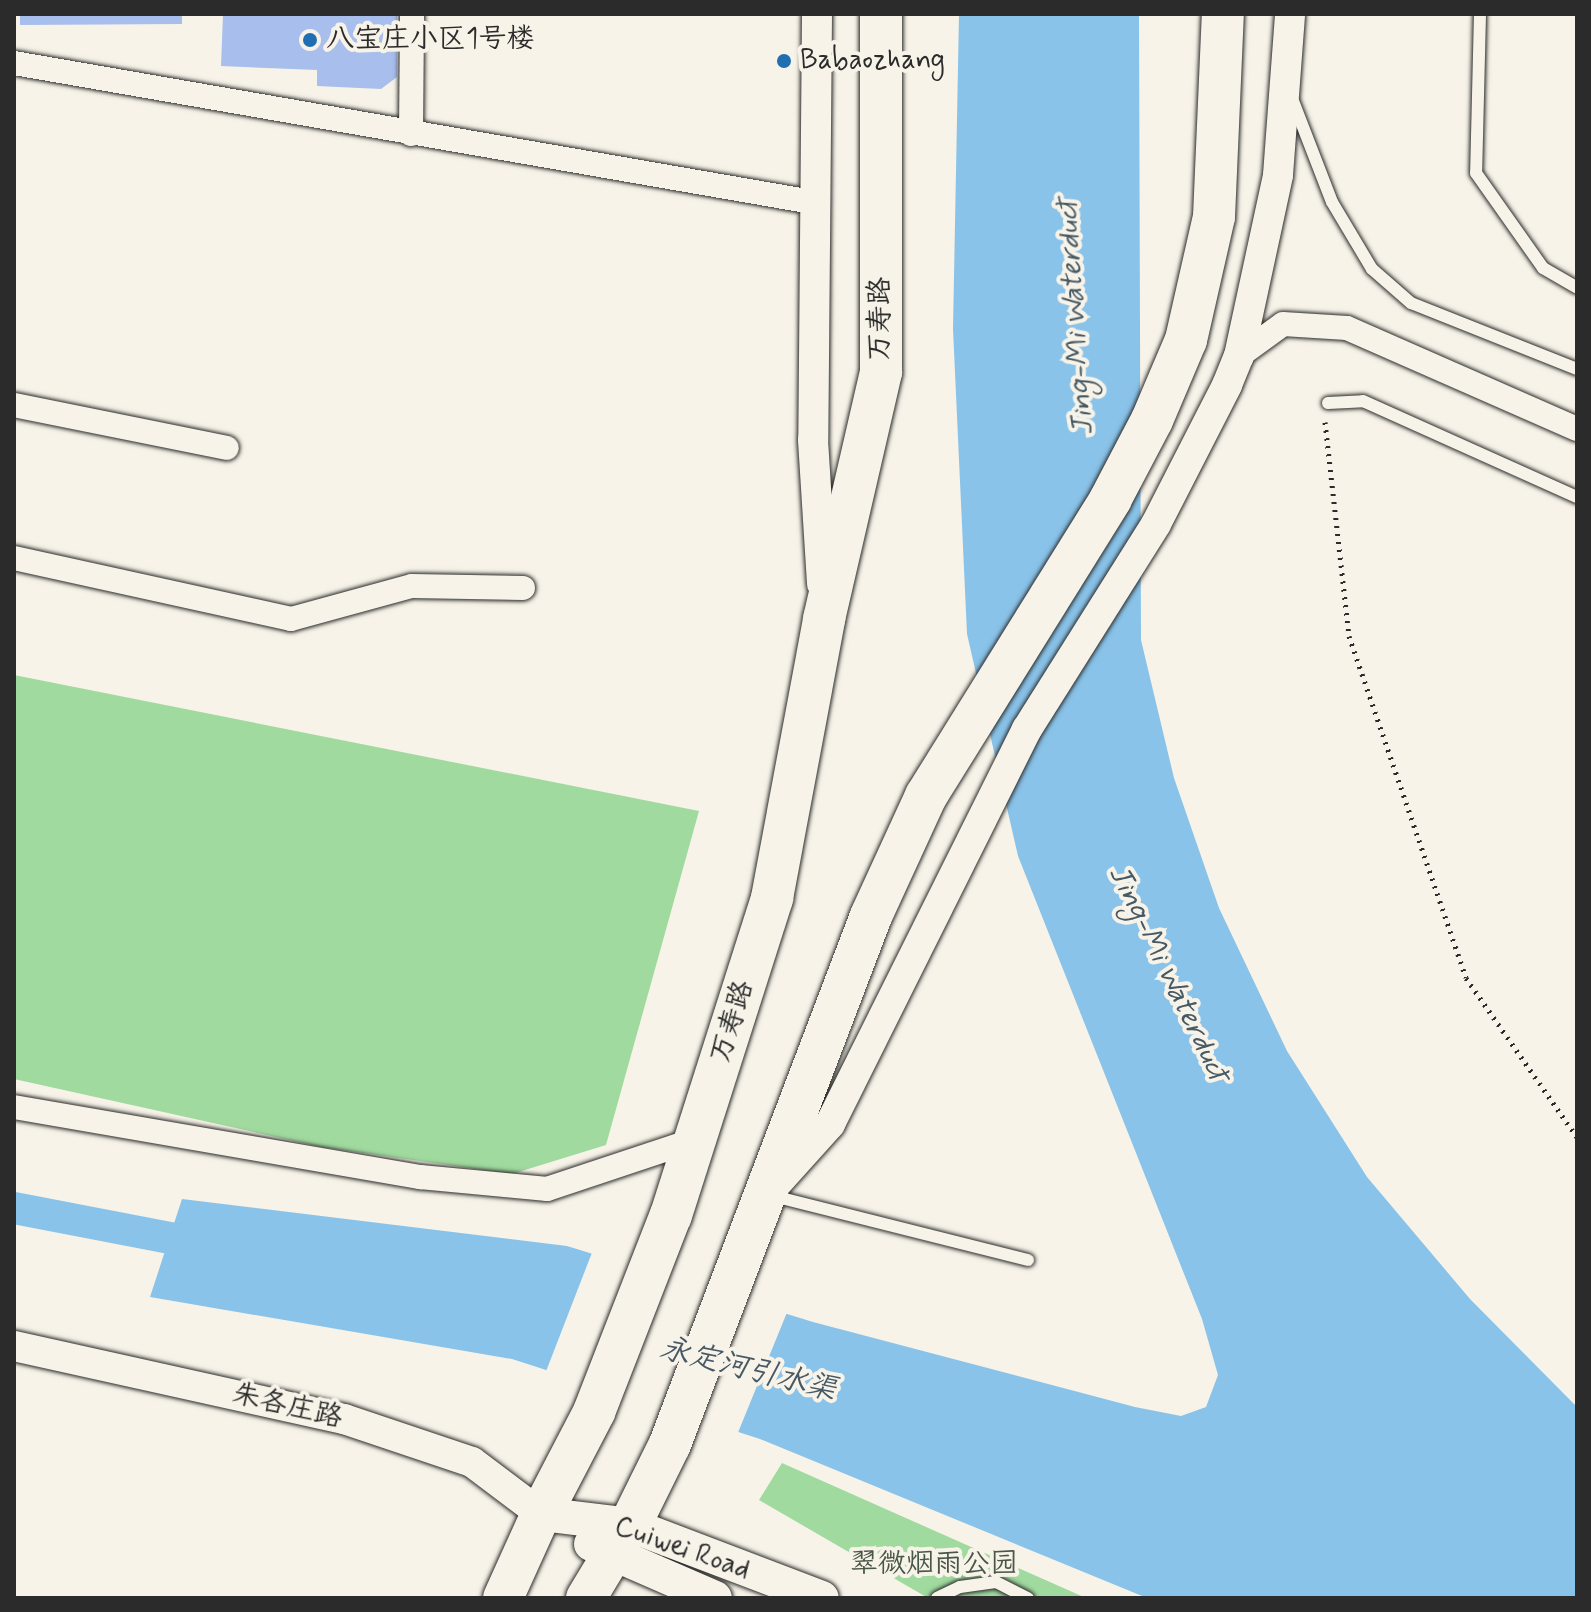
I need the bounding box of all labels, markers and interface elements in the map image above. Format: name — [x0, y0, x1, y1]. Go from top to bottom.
place label: 八宝庄小区1号楼 — [326, 23, 535, 57]
marker: 八宝庄小区1号楼 — [301, 31, 319, 49]
place label: Babaozhang — [800, 44, 945, 78]
marker: Babaozhang — [775, 52, 793, 70]
water label: Jing-Mi Waterduct — [1050, 195, 1102, 439]
street label: 万寿路 — [864, 277, 898, 361]
water label: Jing-Mi Waterduct — [1099, 857, 1237, 1091]
street label: 万寿路 — [705, 977, 761, 1067]
water label: 永定河引水渠 — [656, 1331, 840, 1409]
street label: 朱各庄路 — [229, 1378, 345, 1436]
street label: Cuiwei Road — [610, 1510, 754, 1588]
park label: 翠微烟雨公园 — [850, 1548, 1018, 1582]

